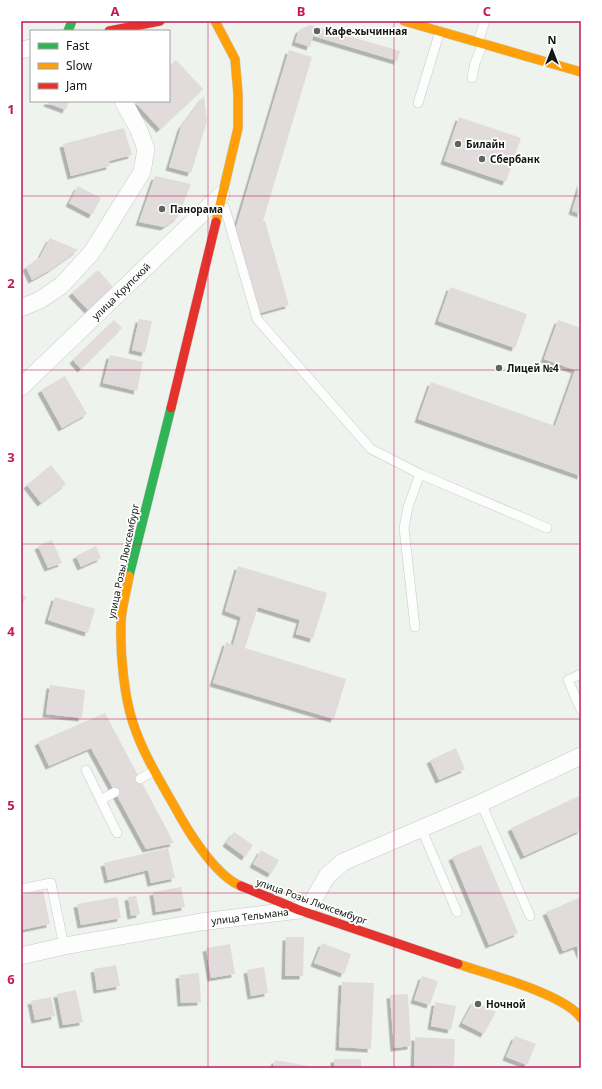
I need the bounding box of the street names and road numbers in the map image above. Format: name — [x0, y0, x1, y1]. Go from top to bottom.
street label: улица Крупской — [89, 259, 153, 323]
street label: улица Розы Люксембург — [104, 502, 142, 620]
street label: улица Розы Люксембург — [255, 874, 370, 928]
street label: улица Тельмана — [210, 904, 290, 928]

